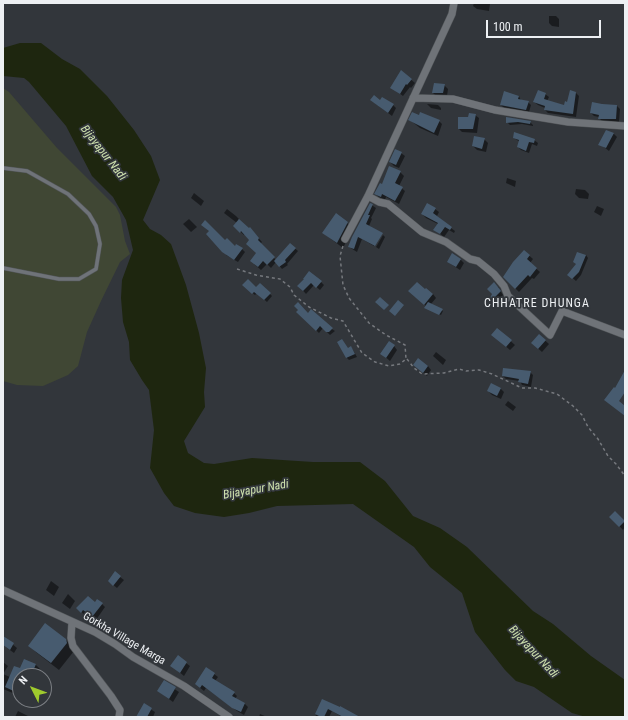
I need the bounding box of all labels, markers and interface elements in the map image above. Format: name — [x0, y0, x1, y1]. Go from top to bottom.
scale bar — [488, 12, 603, 38]
text: 100 m — [493, 20, 523, 34]
water label: Bijayapur Nadi — [77, 122, 129, 184]
district label: CHHATRE DHUNGA — [484, 297, 590, 311]
water label: Bijayapur Nadi — [222, 477, 290, 503]
street label: Gorkha Village Marga — [80, 610, 168, 668]
water label: Bijayapur Nadi — [505, 623, 561, 681]
north arrow — [12, 668, 52, 708]
text: N — [16, 673, 31, 687]

